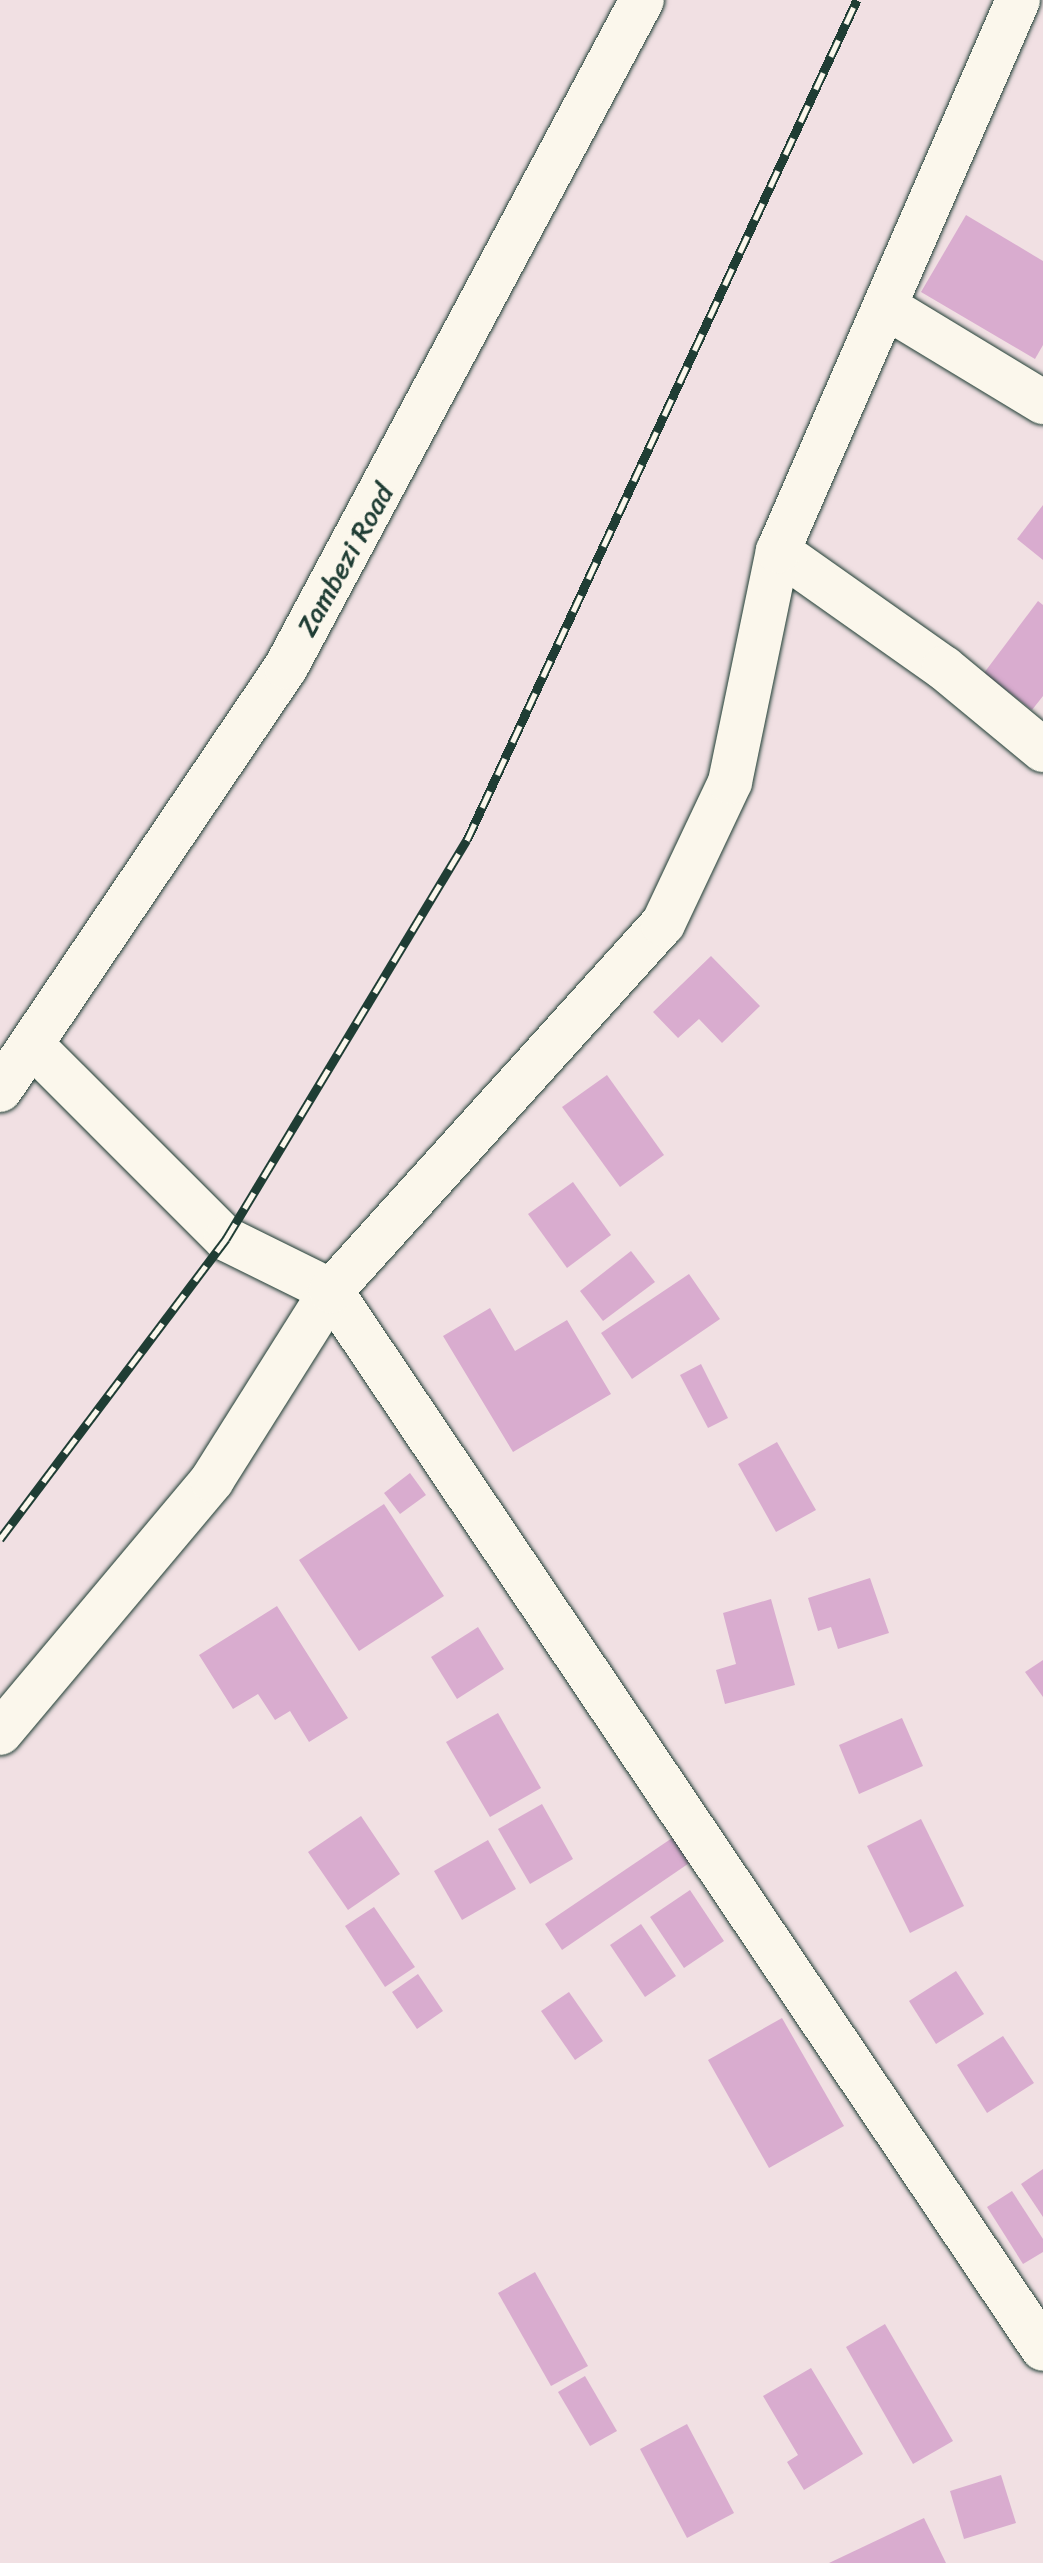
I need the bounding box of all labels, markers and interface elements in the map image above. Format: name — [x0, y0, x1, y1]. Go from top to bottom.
street label: Zambezi Road — [289, 478, 401, 642]

